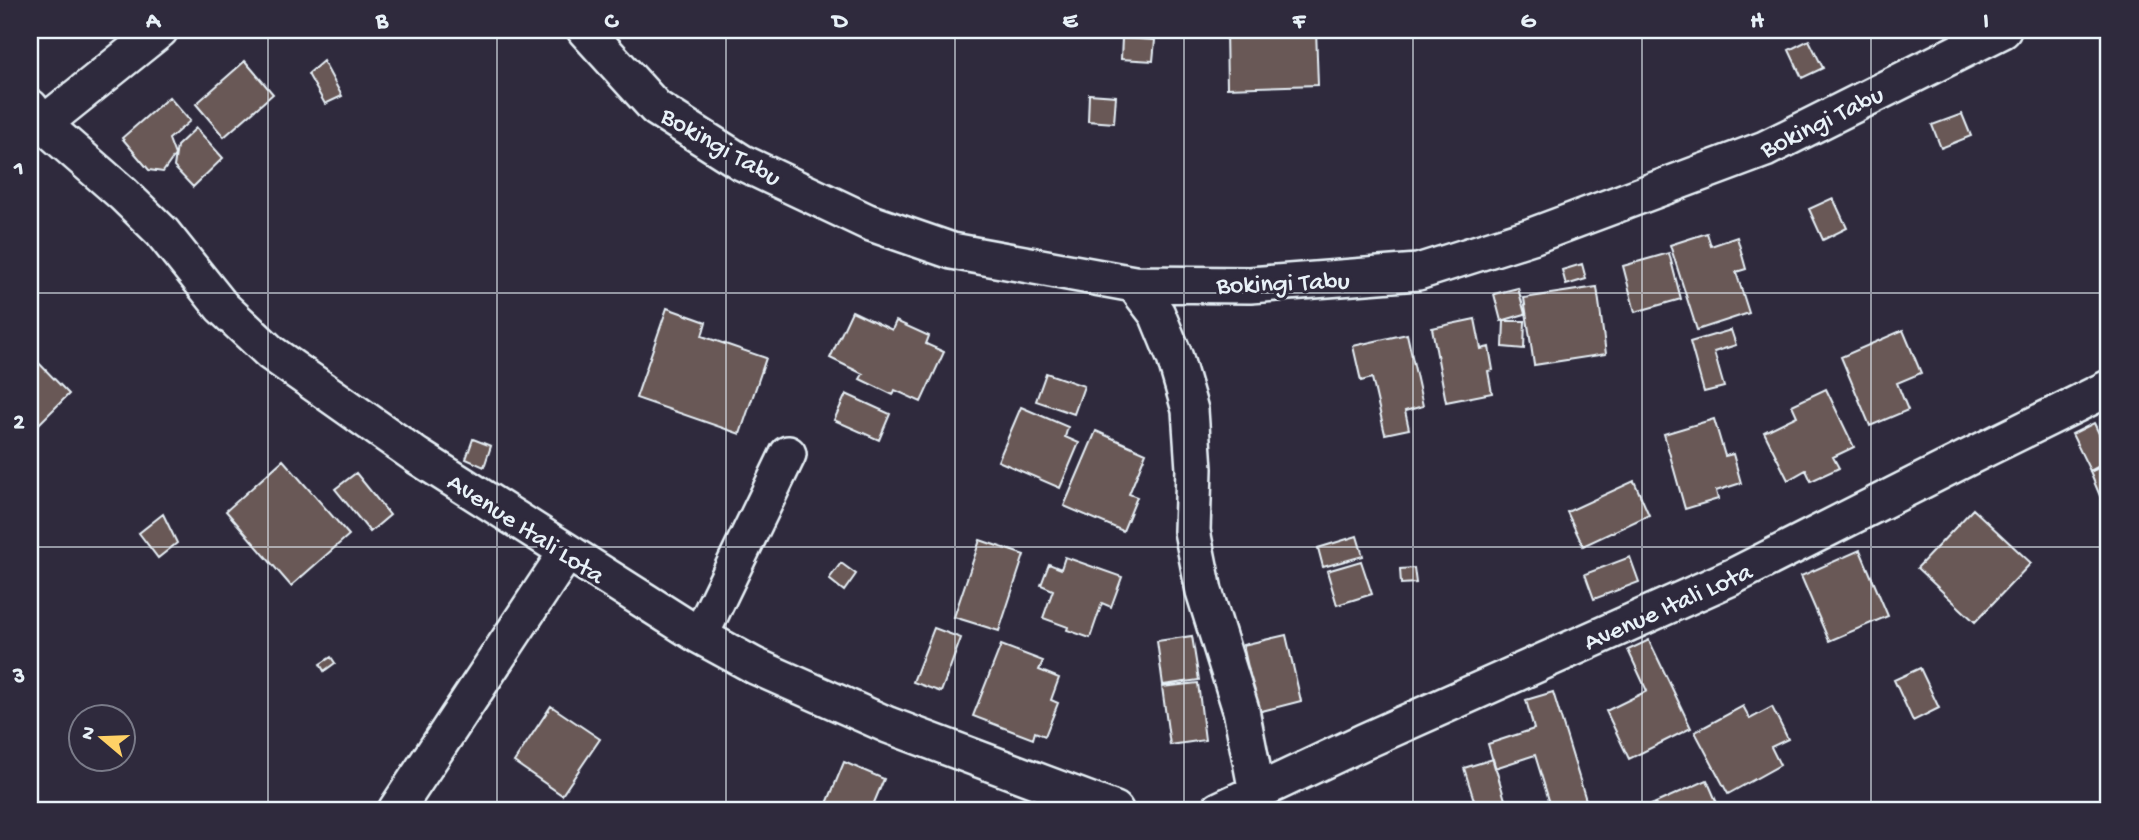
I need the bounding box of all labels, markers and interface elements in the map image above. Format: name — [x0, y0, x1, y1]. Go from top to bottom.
text: A — [145, 9, 161, 36]
text: B — [375, 9, 389, 36]
text: C — [605, 9, 620, 36]
text: D — [831, 9, 849, 36]
text: E — [1063, 9, 1079, 36]
text: F — [1292, 9, 1307, 36]
text: G — [1521, 9, 1537, 36]
text: H — [1750, 9, 1764, 36]
text: I — [1983, 9, 1989, 36]
street label: Bokingi Tabu — [1755, 81, 1890, 168]
street label: Bokingi Tabu — [653, 102, 785, 196]
text: 1 — [13, 156, 24, 183]
street label: Bokingi Tabu — [1215, 268, 1350, 303]
text: 2 — [13, 410, 25, 437]
street label: Avenue Itali Lota — [440, 468, 610, 594]
street label: Avenue Itali Lota — [1580, 557, 1759, 660]
text: 3 — [12, 664, 25, 691]
north arrow — [66, 704, 136, 774]
text: N — [76, 724, 102, 743]

